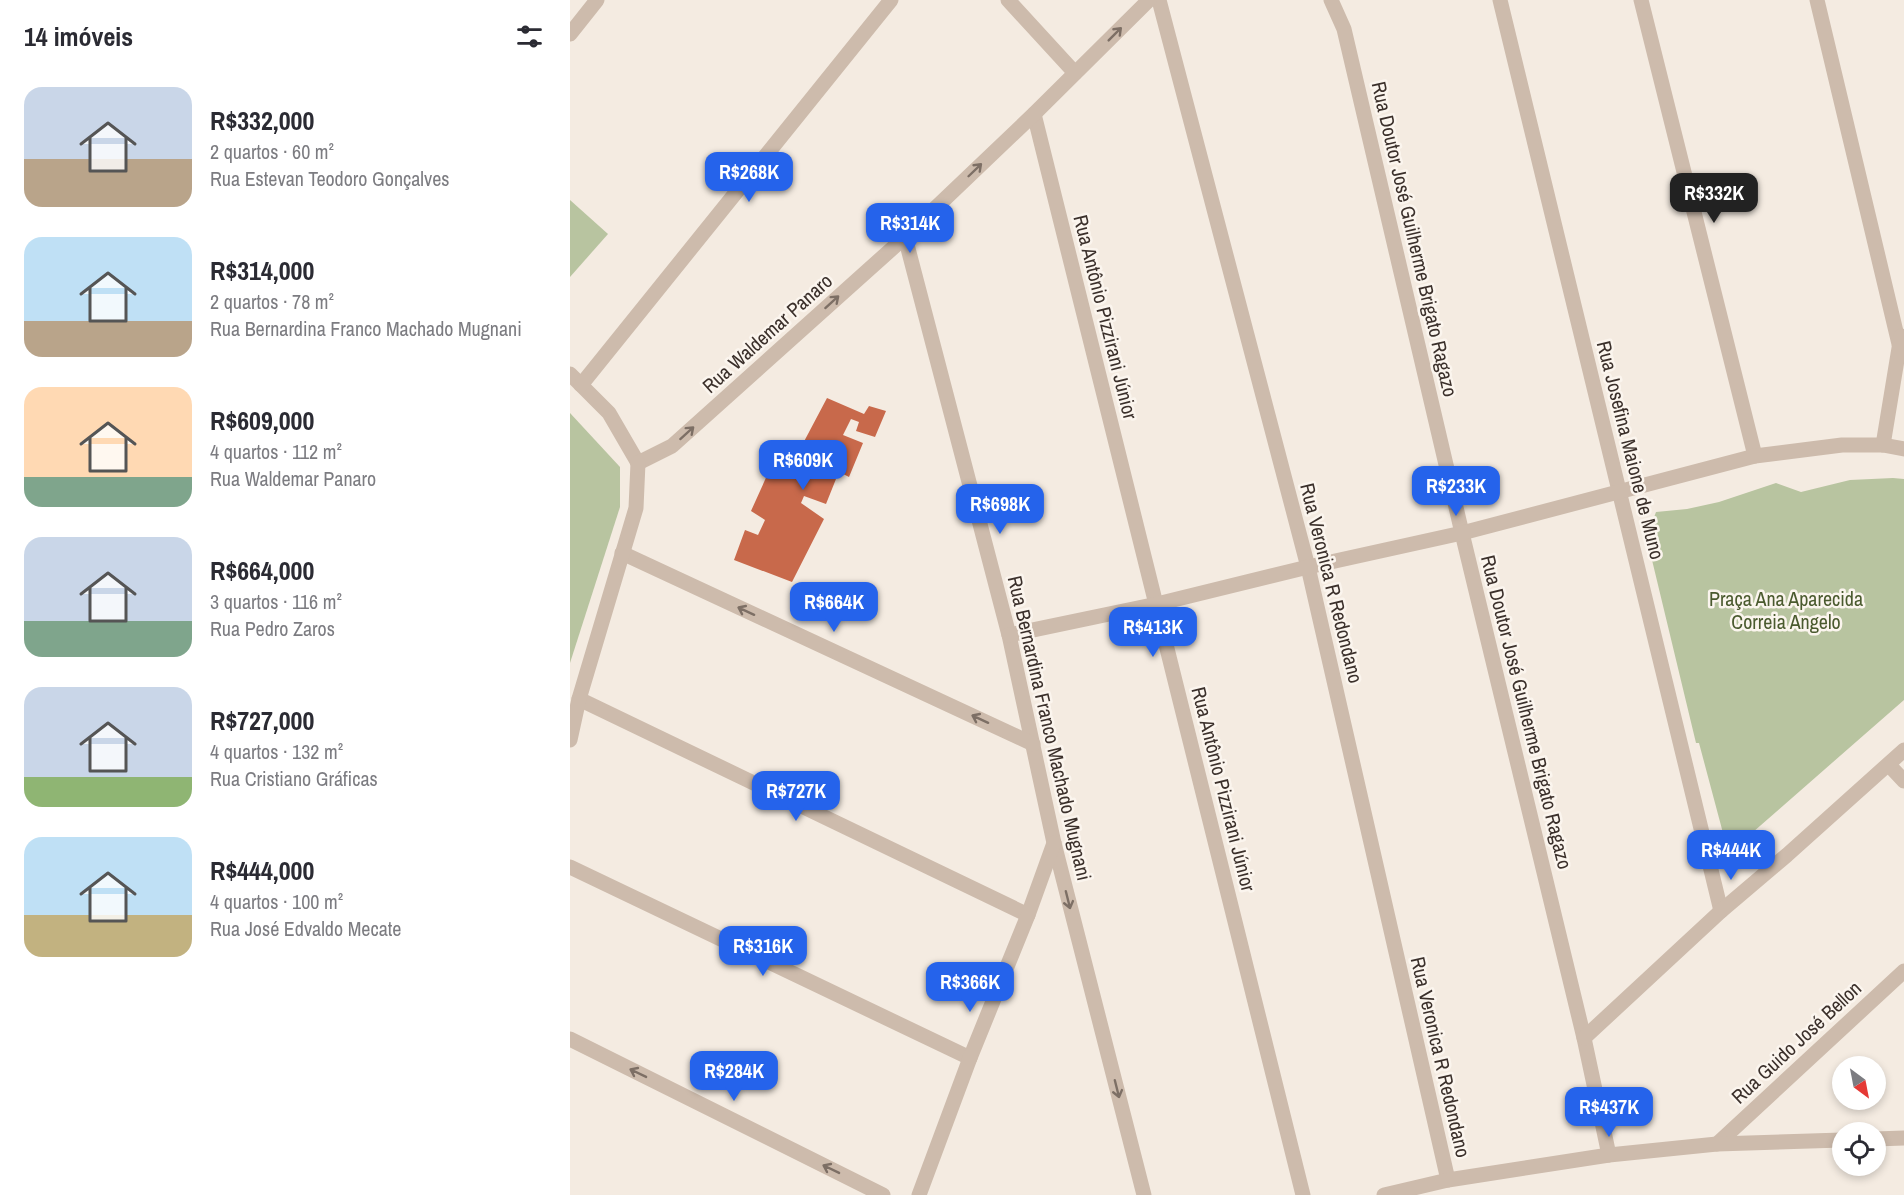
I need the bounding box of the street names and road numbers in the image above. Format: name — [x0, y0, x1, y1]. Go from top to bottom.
street label: Rua Doutor José Guilherme Brigato Ragazo — [1366, 79, 1464, 399]
street label: Rua Antônio Pizzirani Júnior — [1068, 212, 1145, 423]
street label: Rua Waldemar Panaro — [696, 267, 838, 399]
street label: Rua Josefina Maione de Muno — [1591, 338, 1671, 562]
street label: Rua Veronica R Redondano — [1294, 480, 1370, 686]
street label: Rua Doutor José Guilherme Brigato Ragazo — [1475, 552, 1579, 872]
street label: Rua Bernardina Franco Machado Mugnani — [1002, 573, 1098, 883]
street label: Rua Antônio Pizzirani Júnior — [1186, 684, 1263, 895]
street label: Rua Veronica R Redondano — [1405, 954, 1477, 1160]
street label: Rua Guido José Bellon — [1725, 975, 1867, 1109]

